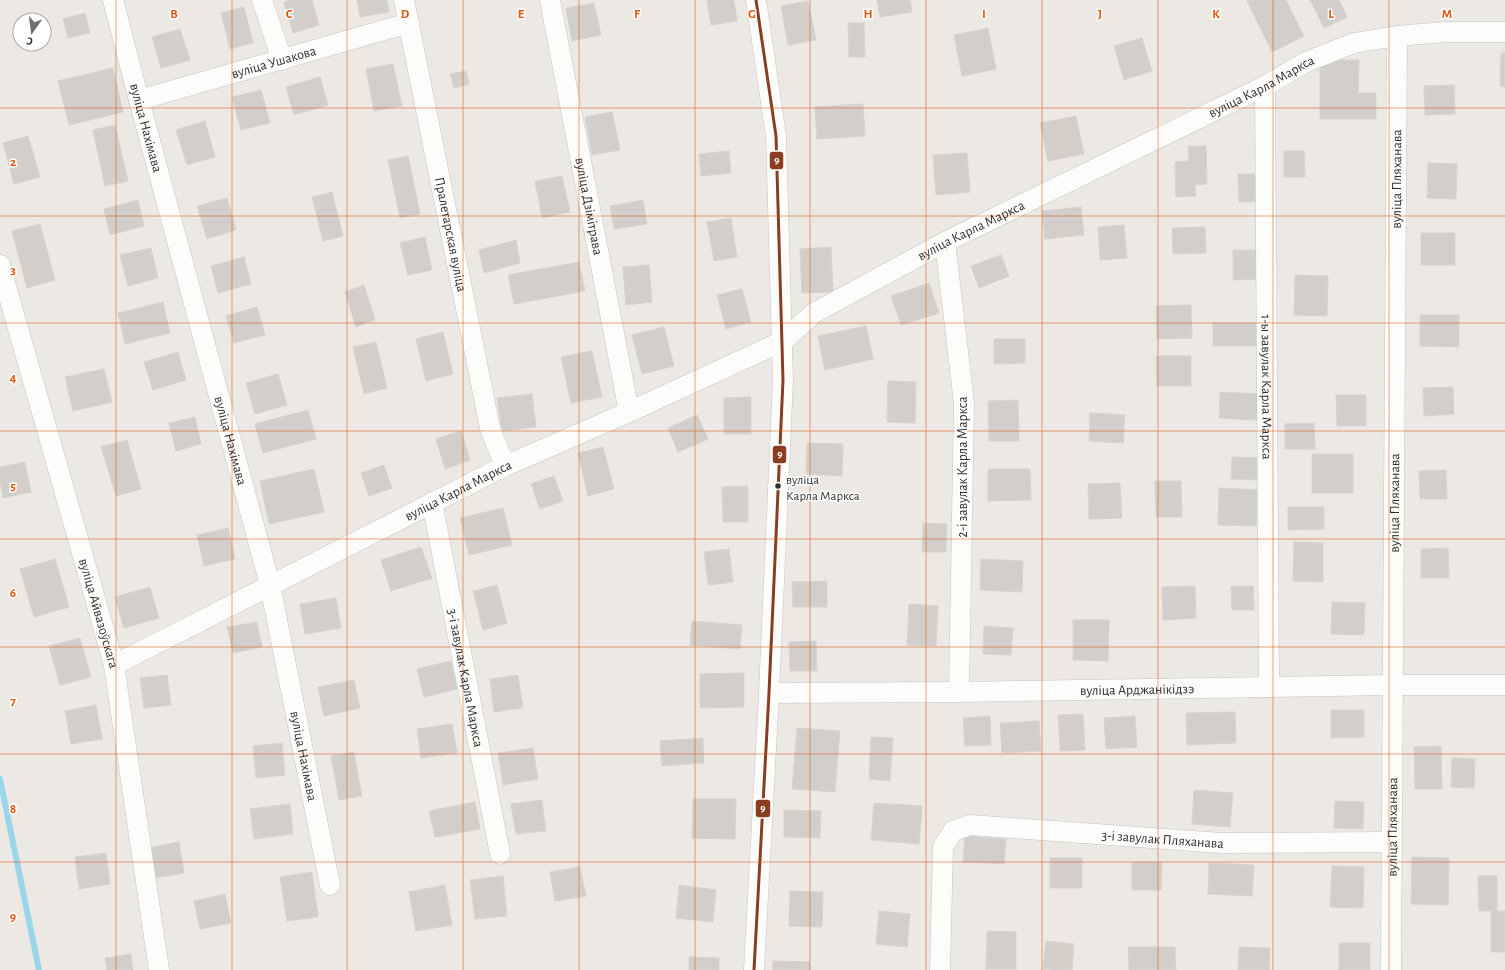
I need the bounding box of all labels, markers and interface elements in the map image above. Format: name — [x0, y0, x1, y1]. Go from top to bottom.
text: B — [170, 8, 178, 21]
text: C — [286, 8, 293, 21]
text: D — [401, 8, 410, 21]
text: E — [518, 8, 525, 21]
text: F — [634, 8, 641, 21]
text: G — [748, 8, 756, 21]
text: H — [863, 8, 873, 21]
text: I — [982, 8, 986, 21]
text: J — [1098, 8, 1102, 21]
text: K — [1212, 8, 1220, 21]
text: L — [1328, 8, 1334, 21]
text: M — [1442, 8, 1452, 21]
north arrow — [12, 12, 52, 52]
text: С — [25, 35, 34, 47]
street label: вуліца Ушакова — [230, 44, 318, 81]
street label: вуліца Карла Маркса — [1206, 53, 1317, 120]
street label: вуліца Нахімава — [127, 82, 164, 174]
street label: вуліца Пляханава — [1390, 129, 1404, 229]
line badge: 9 — [769, 151, 784, 170]
text: 9 — [774, 155, 780, 166]
text: 2 — [10, 156, 16, 169]
street label: вуліца Дзімітрава — [572, 157, 605, 257]
street label: Пралетарская вуліца — [432, 176, 469, 294]
street label: вуліца Карла Маркса — [916, 198, 1028, 263]
text: 3 — [10, 264, 16, 277]
street label: 1-ы завулак Карла Маркса — [1259, 314, 1273, 460]
text: 4 — [10, 372, 17, 385]
street label: вуліца Нахімава — [211, 395, 249, 487]
street label: 2-і завулак Карла Маркса — [956, 396, 970, 538]
line badge: 9 — [772, 445, 787, 464]
text: 9 — [777, 449, 783, 460]
street label: вуліца Пляханава — [1388, 453, 1402, 553]
street label: вуліца Карла Маркса — [403, 458, 514, 524]
place label: вуліца Карла Маркса — [786, 474, 860, 503]
text: 5 — [10, 480, 16, 493]
marker: вуліца Карла Маркса — [773, 481, 783, 491]
street label: вуліца Айвазоўскага — [76, 557, 121, 671]
text: 6 — [10, 587, 16, 600]
street label: 3-і завулак Карла Маркса — [445, 607, 485, 749]
street label: вуліца Арджанікідзэ — [1080, 682, 1194, 698]
text: 7 — [10, 695, 16, 708]
street label: вуліца Нахімава — [287, 710, 319, 803]
street label: вуліца Пляханава — [1386, 777, 1400, 877]
line badge: 9 — [755, 799, 771, 818]
text: 8 — [10, 803, 16, 816]
text: 9 — [760, 803, 766, 814]
street label: 3-і завулак Пляханава — [1101, 828, 1225, 851]
text: 9 — [10, 911, 16, 924]

